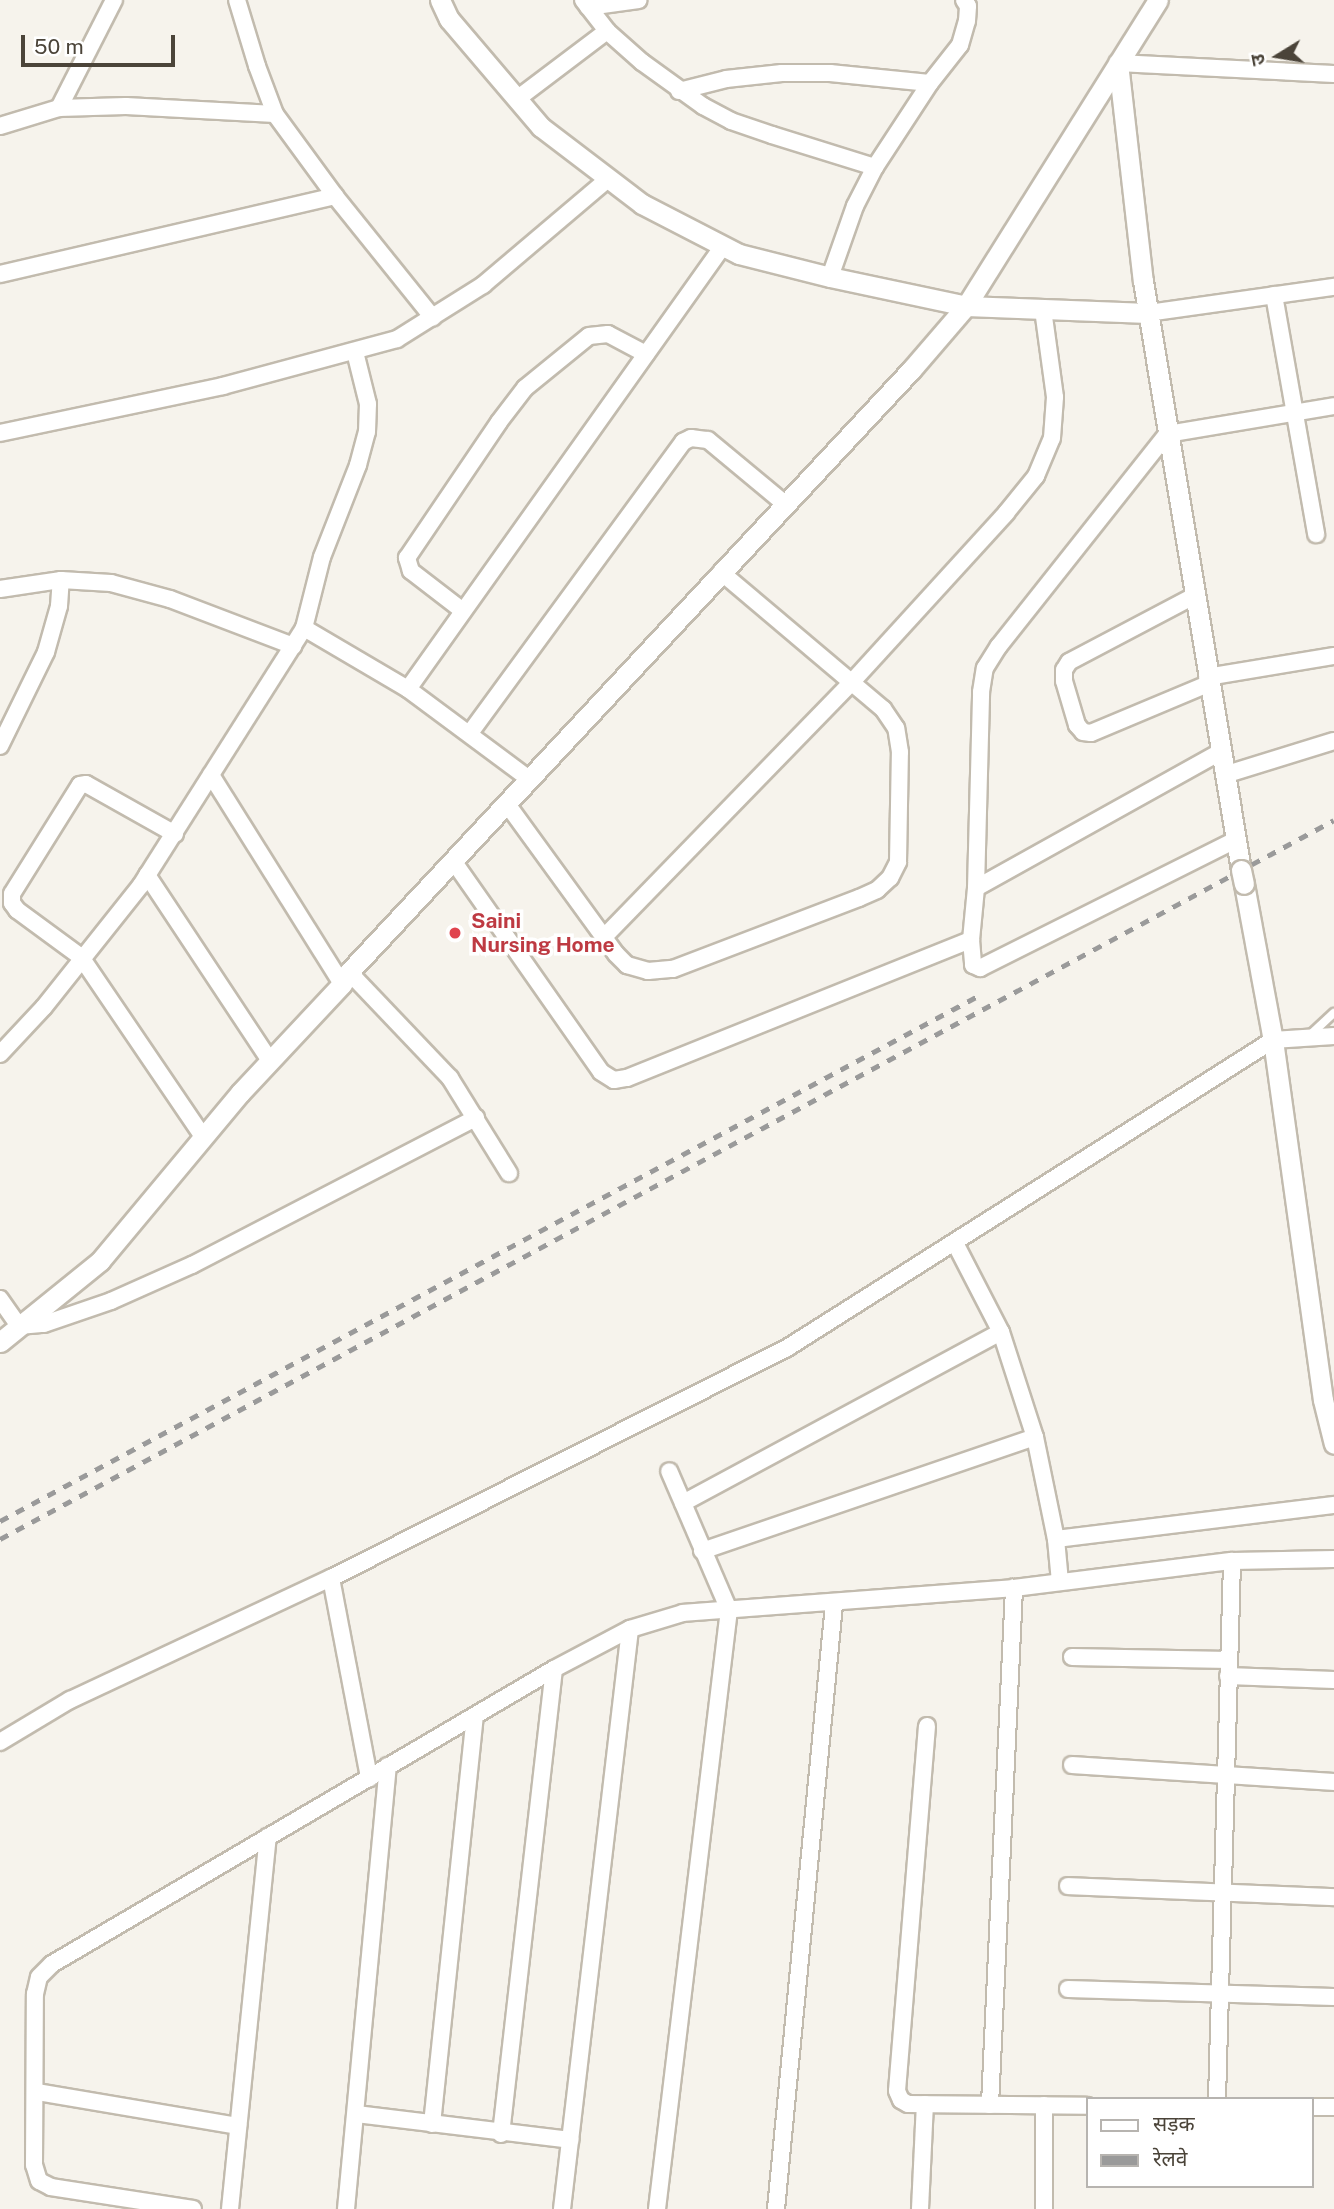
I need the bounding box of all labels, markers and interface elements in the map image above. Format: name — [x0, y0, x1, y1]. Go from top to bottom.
scale bar — [24, 21, 178, 65]
north arrow — [1243, 21, 1313, 91]
text: 50 m — [34, 34, 84, 59]
text: उ — [1246, 52, 1269, 68]
place label: Saini Nursing Home — [471, 908, 615, 958]
marker: Saini Nursing Home — [445, 923, 465, 943]
legend — [1086, 2097, 1313, 2188]
text: सड़क — [1153, 2111, 1195, 2136]
text: रेलवे — [1153, 2146, 1188, 2171]

